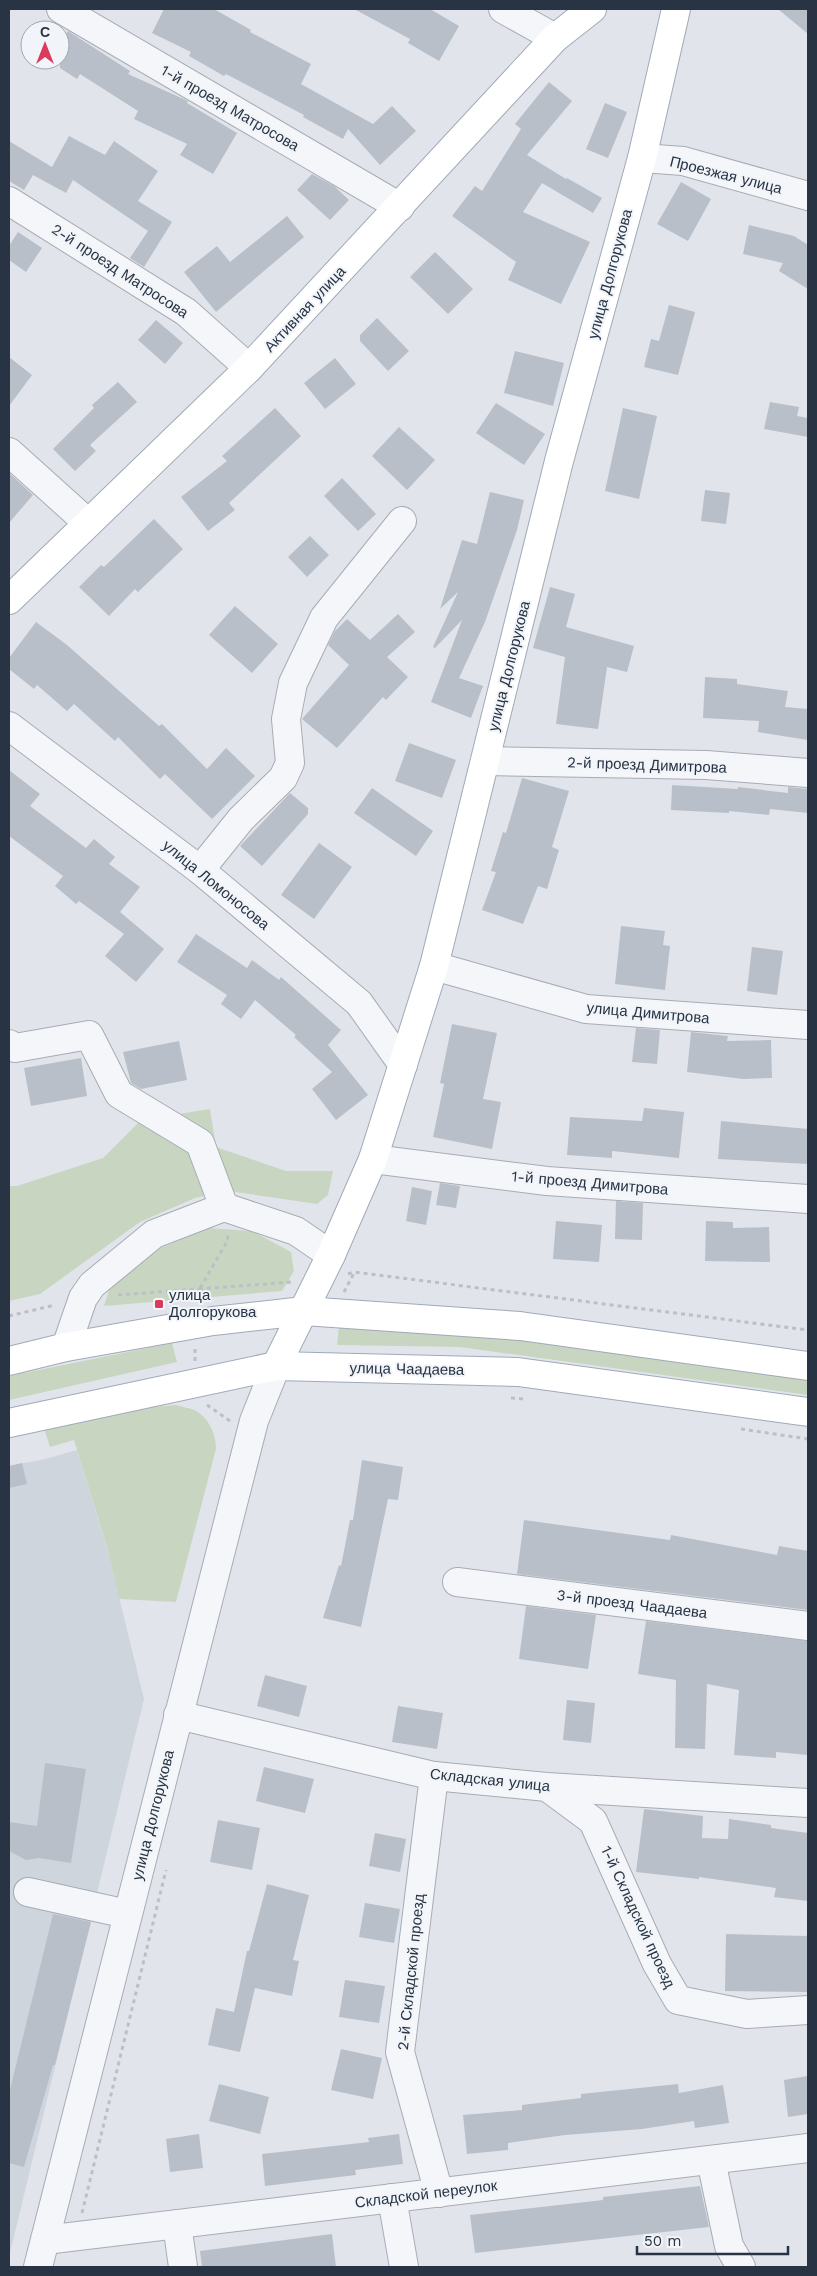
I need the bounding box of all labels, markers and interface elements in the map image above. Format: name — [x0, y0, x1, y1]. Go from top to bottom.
north arrow — [20, 20, 70, 70]
text: С — [40, 24, 50, 40]
street label: 1-й проезд Матросова — [158, 61, 303, 155]
street label: Проезжая улица — [668, 152, 785, 198]
street label: улица Долгорукова — [584, 206, 636, 341]
street label: 2-й проезд Матросова — [48, 220, 192, 322]
street label: Активная улица — [261, 262, 350, 356]
street label: улица Долгорукова — [484, 598, 534, 733]
street label: 2-й проезд Димитрова — [567, 753, 728, 777]
street label: улица Ломоносова — [159, 836, 273, 934]
street label: улица Димитрова — [586, 999, 711, 1027]
street label: 1-й проезд Димитрова — [511, 1167, 670, 1199]
place label: улица Долгорукова — [169, 1286, 257, 1321]
marker: улица Долгорукова — [153, 1298, 165, 1310]
street label: улица Чаадаева — [350, 1359, 465, 1379]
street label: 3-й проезд Чаадаева — [556, 1586, 709, 1622]
street label: улица Долгорукова — [128, 1747, 178, 1882]
street label: Складская улица — [429, 1765, 552, 1795]
street label: 1-й Складской проезд — [597, 1843, 679, 1991]
street label: 2-й Складской проезд — [394, 1893, 428, 2051]
street label: Складской переулок — [354, 2176, 499, 2212]
scale bar — [637, 2224, 788, 2256]
text: 50 m — [644, 2232, 681, 2250]

